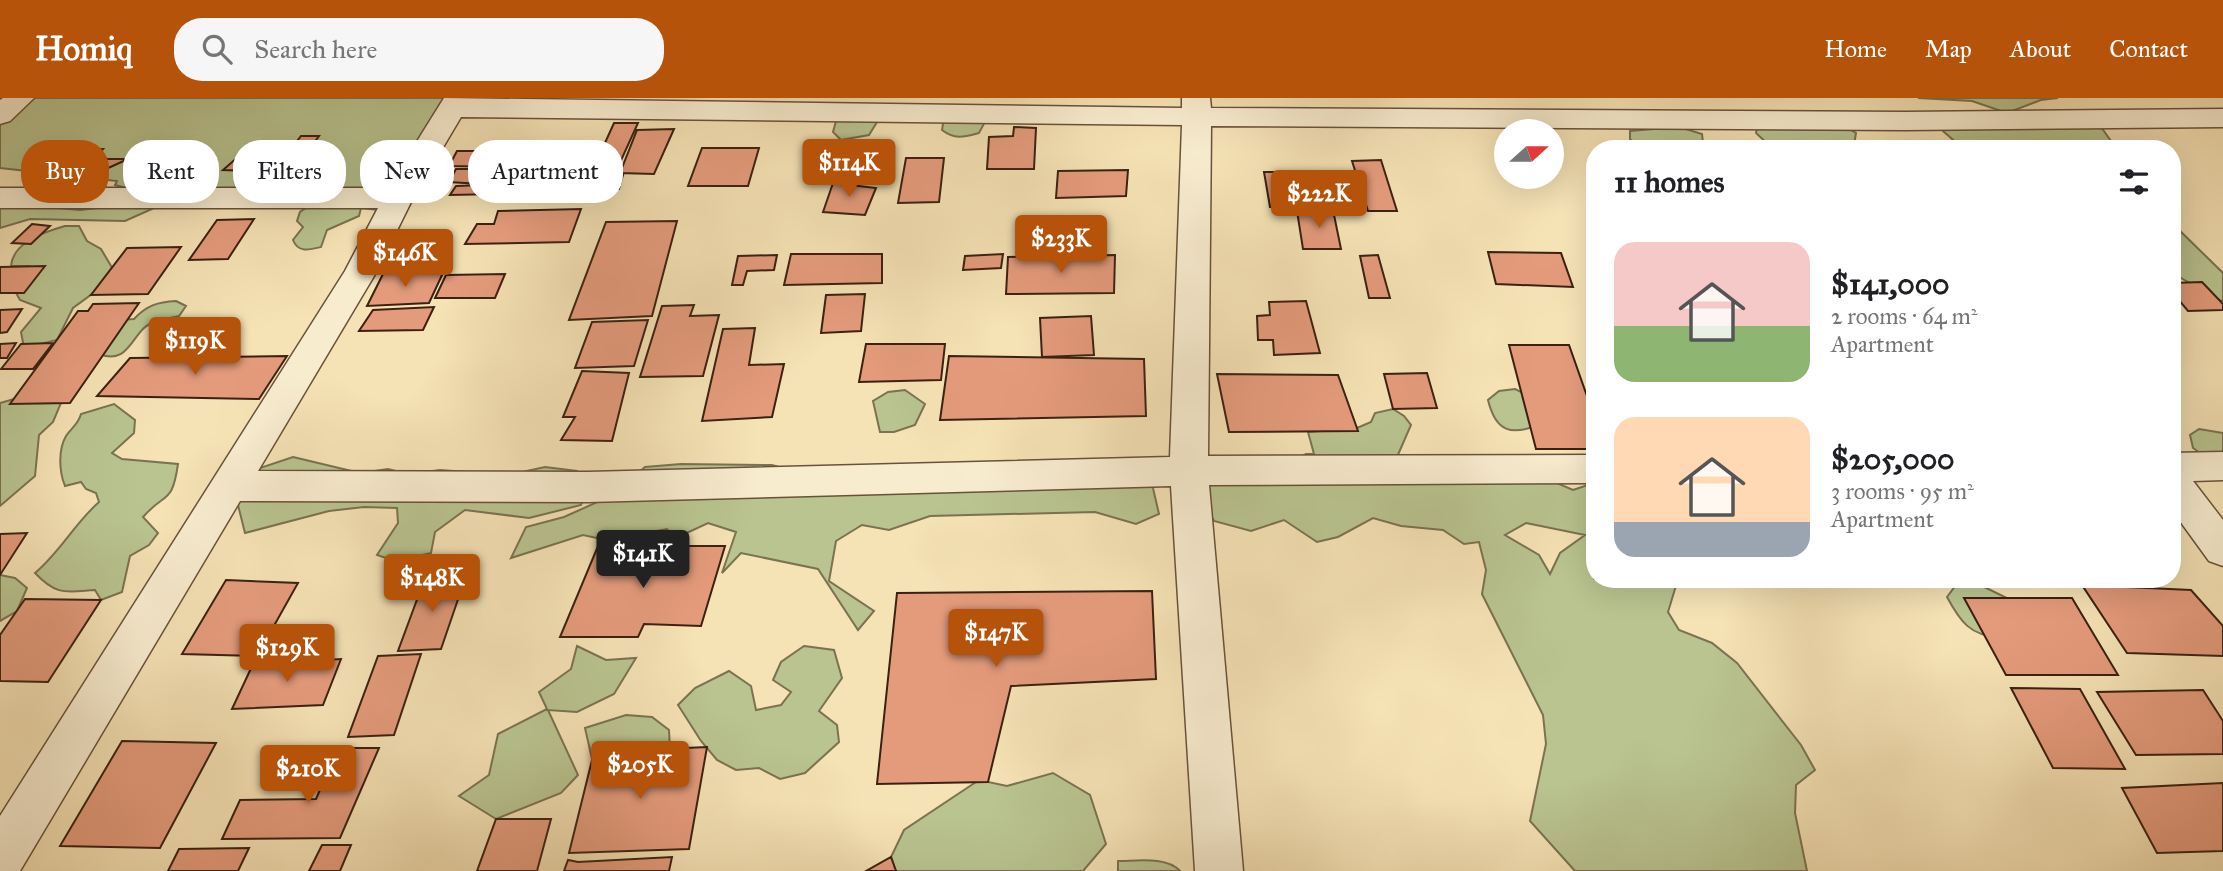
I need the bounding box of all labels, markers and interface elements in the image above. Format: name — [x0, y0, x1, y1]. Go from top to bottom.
search box — [174, 18, 664, 81]
text: Homiq — [35, 29, 132, 69]
icon: search — [198, 30, 236, 68]
text: Search here — [254, 33, 377, 65]
text: Home — [1824, 34, 1887, 64]
text: Map — [1925, 34, 1972, 64]
text: About — [2010, 34, 2071, 64]
text: Contact — [2109, 34, 2188, 64]
north arrow — [1494, 119, 1564, 189]
map controls — [1494, 119, 1564, 189]
chip: Buy — [21, 140, 109, 203]
chip: Rent — [123, 140, 219, 203]
chip: Filters — [233, 140, 346, 203]
chip: New — [360, 140, 454, 203]
chip: Apartment — [468, 140, 623, 203]
pin: $114K — [800, 140, 898, 199]
text: $114K — [818, 148, 880, 176]
icon: filters — [2115, 163, 2153, 201]
text: 11 homes — [1614, 164, 1725, 200]
pin: $222K — [1270, 170, 1368, 230]
text: $222K — [1287, 179, 1351, 207]
pin: $233K — [1012, 216, 1110, 275]
text: $233K — [1031, 224, 1091, 252]
pin: $146K — [356, 230, 454, 289]
text: $146K — [373, 238, 437, 266]
text: $141,000 — [1831, 266, 1950, 302]
icon: home — [1670, 270, 1754, 354]
text: 2 rooms · 64 m² — [1831, 302, 1977, 330]
pin: $119K — [146, 317, 244, 377]
text: $119K — [165, 326, 225, 354]
text: Apartment — [1831, 330, 1934, 358]
text: $205,000 — [1831, 441, 1955, 477]
icon: home — [1670, 445, 1754, 529]
text: 3 rooms · 95 m² — [1831, 477, 1974, 505]
text: Apartment — [1831, 505, 1934, 533]
pin: $141K — [594, 531, 692, 590]
text: $141K — [612, 539, 674, 567]
pin: $148K — [383, 554, 481, 614]
text: $148K — [400, 563, 464, 591]
pin: $147K — [947, 610, 1045, 669]
text: $147K — [964, 618, 1028, 646]
pin: $129K — [238, 624, 336, 684]
text: $129K — [256, 633, 318, 661]
pin: $205K — [591, 742, 689, 801]
pin: $210K — [259, 746, 357, 805]
text: $205K — [607, 750, 673, 778]
text: $210K — [276, 754, 340, 782]

